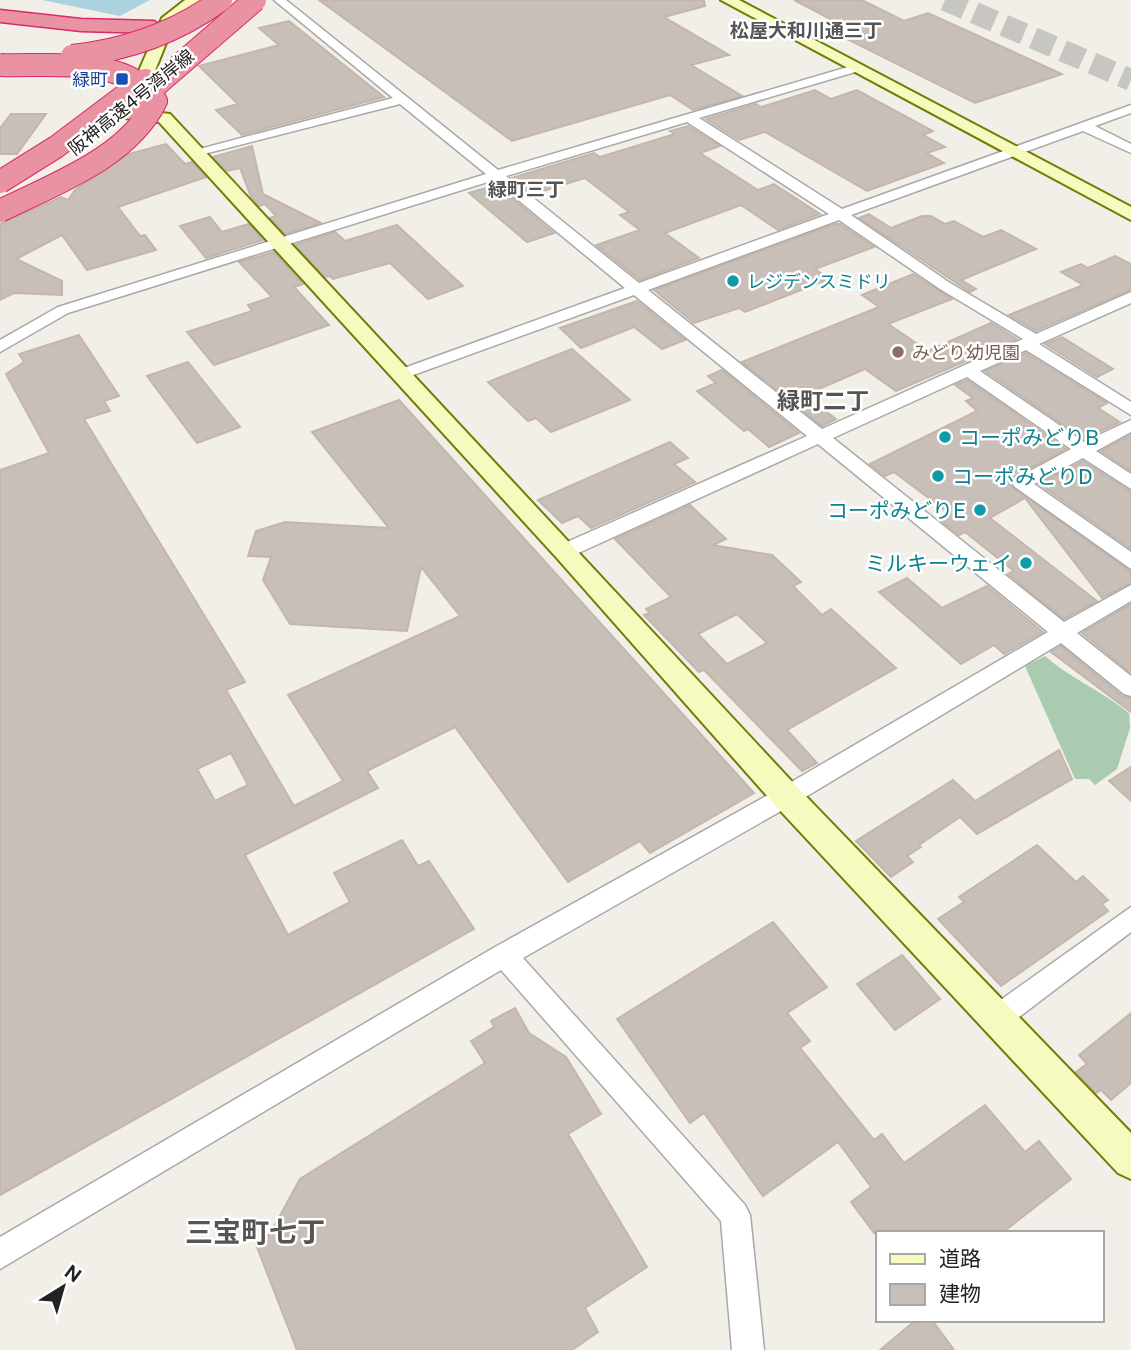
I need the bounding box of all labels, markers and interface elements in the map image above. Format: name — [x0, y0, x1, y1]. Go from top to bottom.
district label: 松屋大和川通三丁 — [730, 19, 882, 41]
street label: 阪神高速4号湾岸線 — [64, 45, 198, 159]
place label: 緑町 — [72, 69, 108, 90]
marker: 緑町 — [114, 71, 130, 87]
district label: 緑町三丁 — [488, 178, 564, 200]
place label: レジデンスミドリ — [747, 271, 891, 292]
marker: レジデンスミドリ — [725, 273, 741, 289]
place label: みどり幼児園 — [912, 342, 1020, 363]
marker: みどり幼児園 — [890, 344, 906, 360]
district label: 緑町二丁 — [777, 387, 869, 414]
place label: コーポみどりB — [959, 425, 1099, 450]
marker: コーポみどりB — [937, 429, 953, 445]
place label: コーポみどりD — [952, 464, 1093, 489]
marker: コーポみどりD — [930, 468, 946, 484]
place label: コーポみどりE — [827, 498, 966, 523]
marker: コーポみどりE — [972, 502, 988, 518]
place label: ミルキーウェイ — [865, 551, 1012, 576]
marker: ミルキーウェイ — [1018, 555, 1034, 571]
district label: 三宝町七丁 — [185, 1215, 325, 1248]
legend — [876, 1231, 1103, 1322]
text: 道路 — [939, 1246, 981, 1271]
north arrow — [28, 1252, 98, 1322]
text: N — [61, 1260, 86, 1287]
text: 建物 — [939, 1281, 981, 1306]

